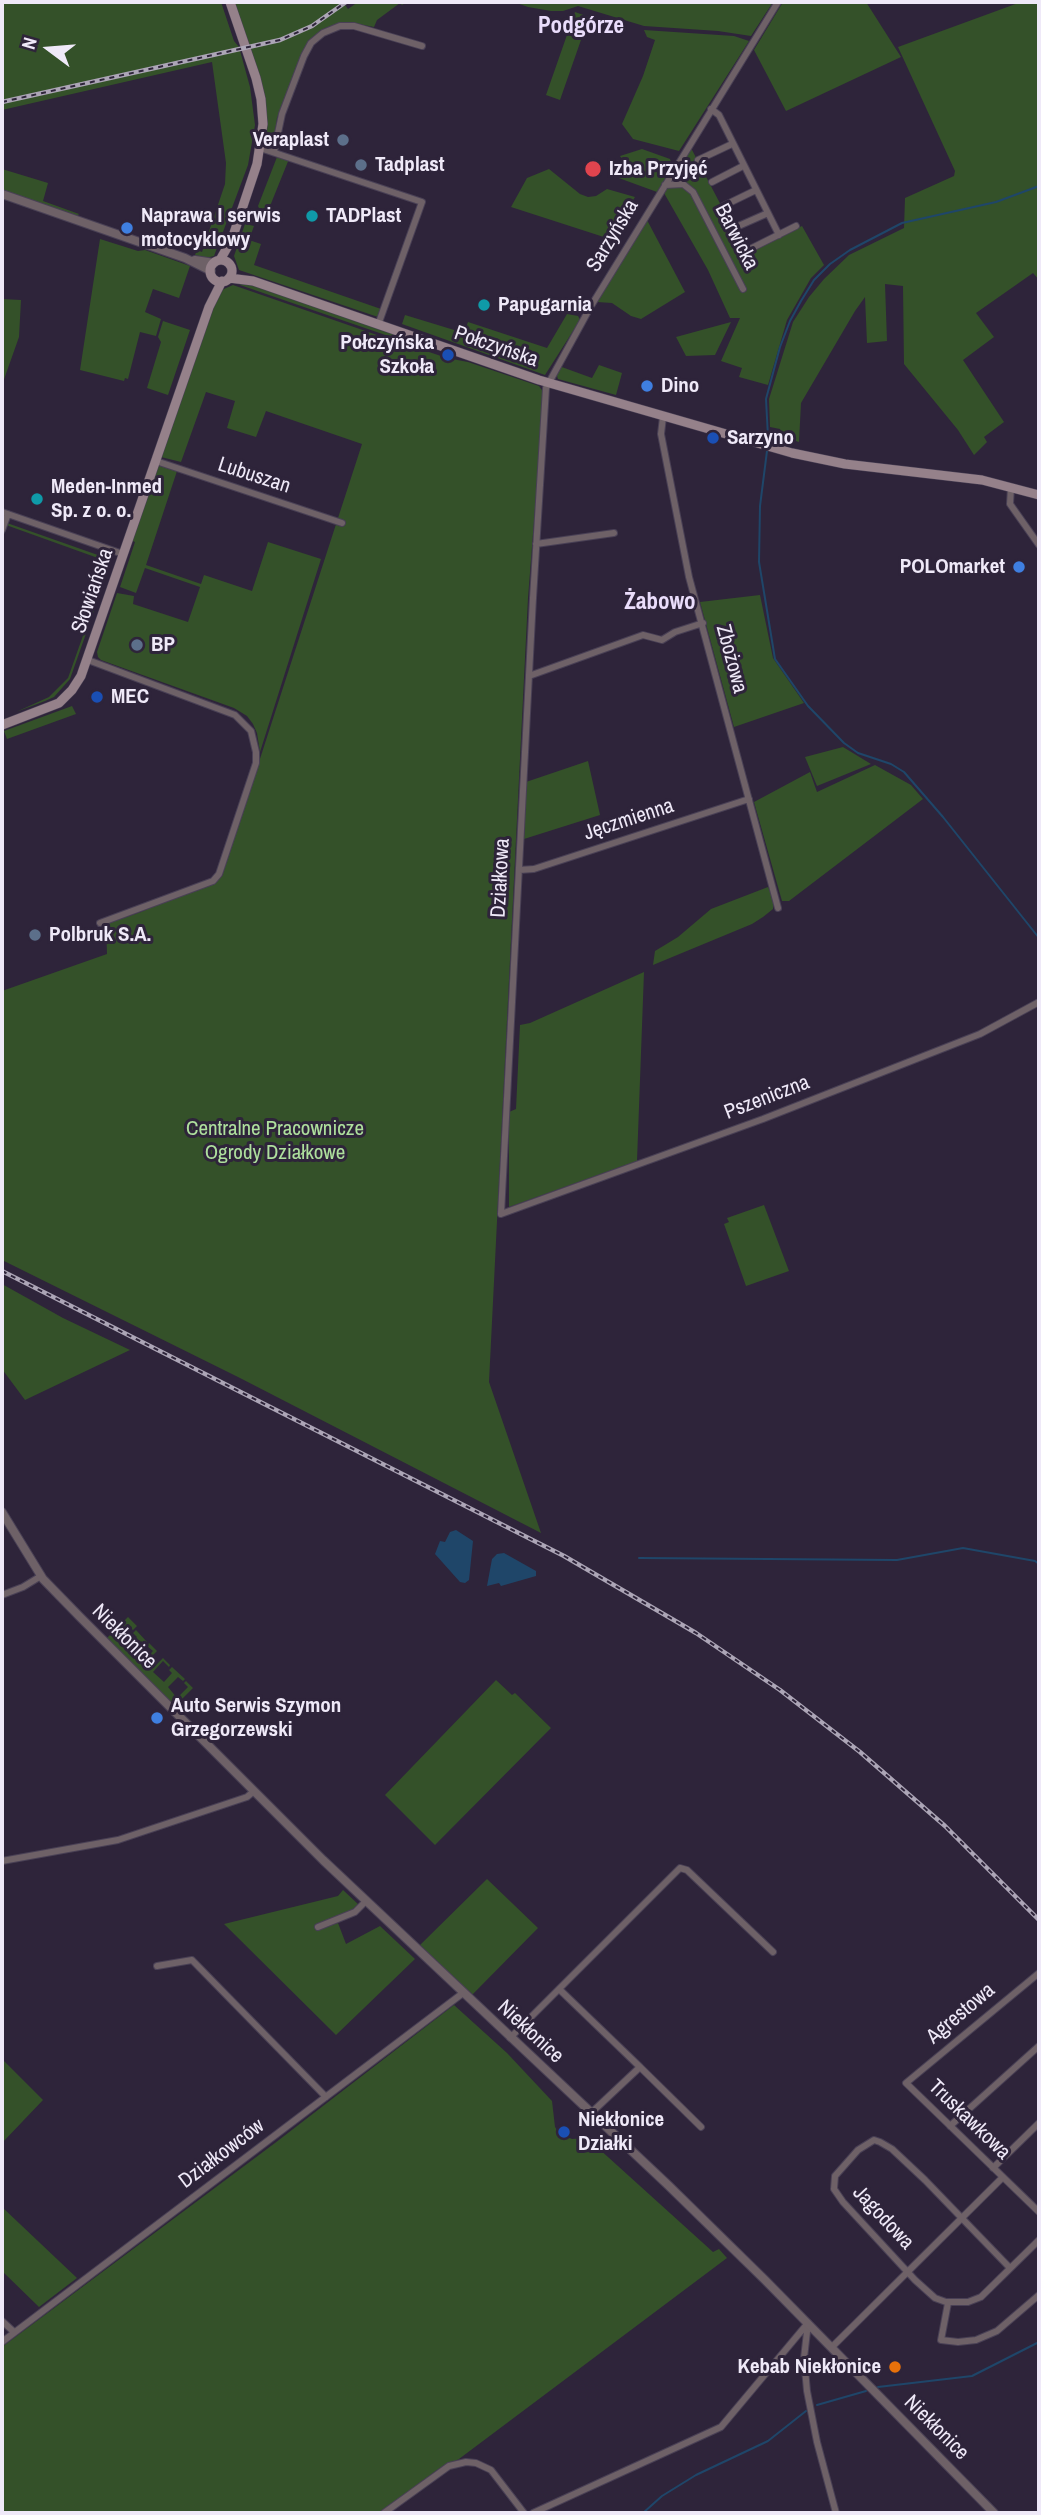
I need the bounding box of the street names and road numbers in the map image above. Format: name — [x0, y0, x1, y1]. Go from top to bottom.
street label: Sarzyńska — [581, 195, 645, 277]
street label: Barwicka — [709, 200, 763, 274]
street label: Połczyńska — [451, 321, 541, 373]
street label: Lubuszan — [215, 452, 293, 500]
street label: Słowiańska — [67, 545, 119, 637]
street label: Zbożowa — [710, 622, 752, 696]
street label: Jęczmienna — [581, 794, 677, 846]
street label: Działkowa — [486, 838, 516, 918]
street label: Pszeniczna — [721, 1070, 813, 1126]
street label: Niekłonice — [86, 1599, 162, 1675]
street label: Agrestowa — [922, 1978, 1000, 2050]
street label: Niekłonice — [492, 1995, 568, 2069]
street label: Truskawkowa — [923, 2075, 1015, 2165]
street label: Działkowców — [174, 2114, 270, 2194]
street label: Jagodowa — [847, 2181, 919, 2255]
street label: Niekłonice — [898, 2390, 974, 2466]

